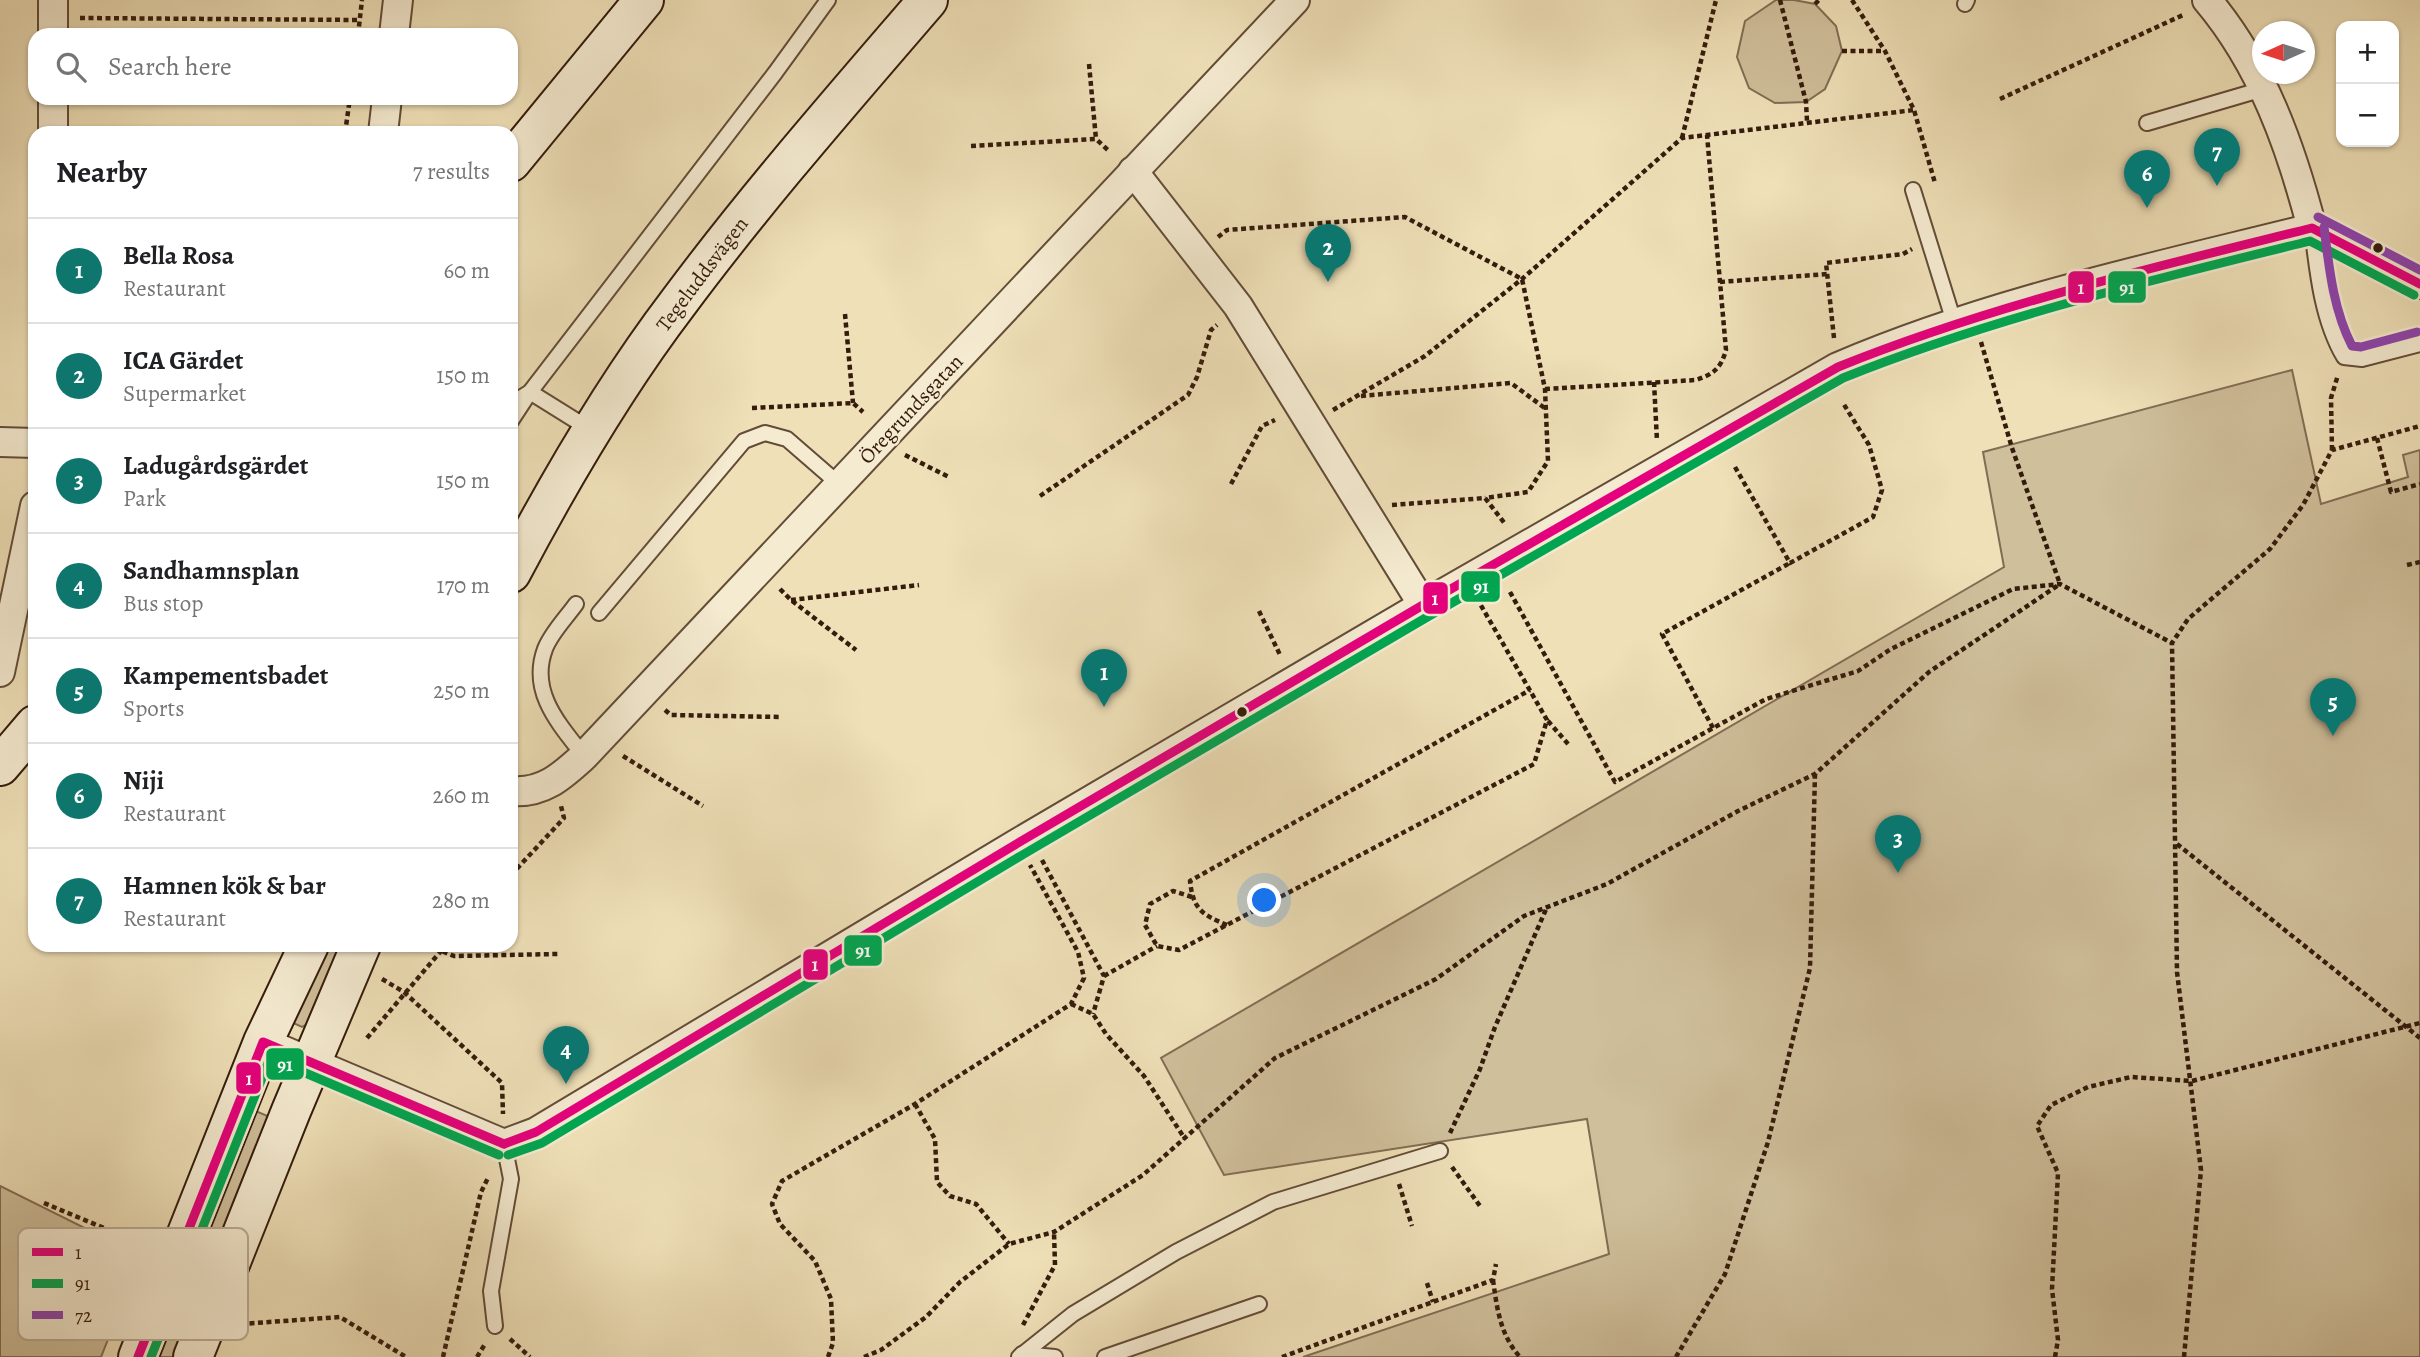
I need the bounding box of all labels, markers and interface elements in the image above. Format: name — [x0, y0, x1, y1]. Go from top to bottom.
north arrow — [2252, 21, 2315, 84]
map controls — [2336, 21, 2399, 147]
button: + — [2336, 21, 2399, 84]
search box — [28, 28, 518, 105]
icon: search — [52, 48, 90, 86]
text: Search here — [108, 49, 232, 84]
button: − — [2336, 84, 2399, 147]
pin: 7 — [2194, 128, 2240, 186]
pin: 6 — [2124, 150, 2170, 208]
text: Nearby — [56, 152, 147, 192]
text: 7 results — [413, 156, 490, 187]
street label: Tegeluddsvägen — [650, 211, 754, 337]
pin: 2 — [1305, 224, 1351, 282]
text: Bella Rosa — [123, 238, 234, 273]
unlabelled marker — [2371, 241, 2385, 255]
text: 1 — [75, 255, 83, 286]
text: 60 m — [443, 255, 490, 286]
line badge: 1 — [2067, 270, 2095, 304]
line badge: 91 — [2107, 270, 2147, 304]
text: Restaurant — [123, 273, 226, 304]
text: 1 — [2078, 275, 2085, 301]
text: 91 — [2119, 275, 2135, 301]
text: ICA Gärdet — [123, 343, 243, 378]
street label: Öregrundsgatan — [853, 348, 969, 470]
text: 2 — [73, 360, 85, 391]
text: 150 m — [436, 360, 490, 391]
text: Supermarket — [123, 378, 246, 409]
text: Ladugårdsgärdet — [123, 448, 308, 483]
text: 3 — [74, 465, 84, 496]
text: 150 m — [436, 465, 490, 496]
text: Park — [123, 483, 166, 514]
text: Sandhamnsplan — [123, 553, 299, 588]
text: 4 — [74, 570, 84, 601]
text: 170 m — [437, 570, 490, 601]
line badge: 91 — [1460, 570, 1501, 603]
text: 91 — [1473, 574, 1489, 600]
line badge: 1 — [1422, 581, 1449, 615]
text: 1 — [1432, 586, 1439, 612]
text: Bus stop — [123, 588, 203, 619]
pin: 1 — [1081, 649, 1127, 707]
text: Kampementsbadet — [123, 658, 328, 693]
text: 5 — [74, 675, 84, 706]
text: 250 m — [433, 675, 490, 706]
pin: 5 — [2310, 678, 2356, 736]
text: Sports — [123, 693, 184, 724]
unlabelled marker — [1235, 705, 1249, 719]
text: Niji — [123, 763, 164, 798]
text: 6 — [74, 780, 84, 811]
text: 260 m — [432, 780, 490, 811]
text: Restaurant — [123, 798, 226, 829]
pin: 3 — [1875, 815, 1921, 873]
text: Hamnen kök & bar — [123, 868, 326, 903]
your location — [1247, 883, 1281, 917]
text: 7 — [74, 885, 84, 916]
text: 280 m — [432, 885, 490, 916]
text: Restaurant — [123, 903, 226, 934]
line badge: 91 — [843, 934, 883, 967]
text: 91 — [855, 938, 871, 964]
line badge: 1 — [802, 948, 829, 981]
text: 1 — [812, 952, 819, 978]
pin: 4 — [543, 1026, 589, 1084]
line badge: 91 — [265, 1047, 305, 1081]
text: 91 — [277, 1052, 293, 1078]
line badge: 1 — [235, 1061, 262, 1095]
text: 1 — [246, 1066, 253, 1092]
legend — [18, 1228, 248, 1340]
text: 1 — [75, 1240, 82, 1266]
text: 91 — [75, 1271, 91, 1297]
text: 72 — [75, 1303, 92, 1329]

